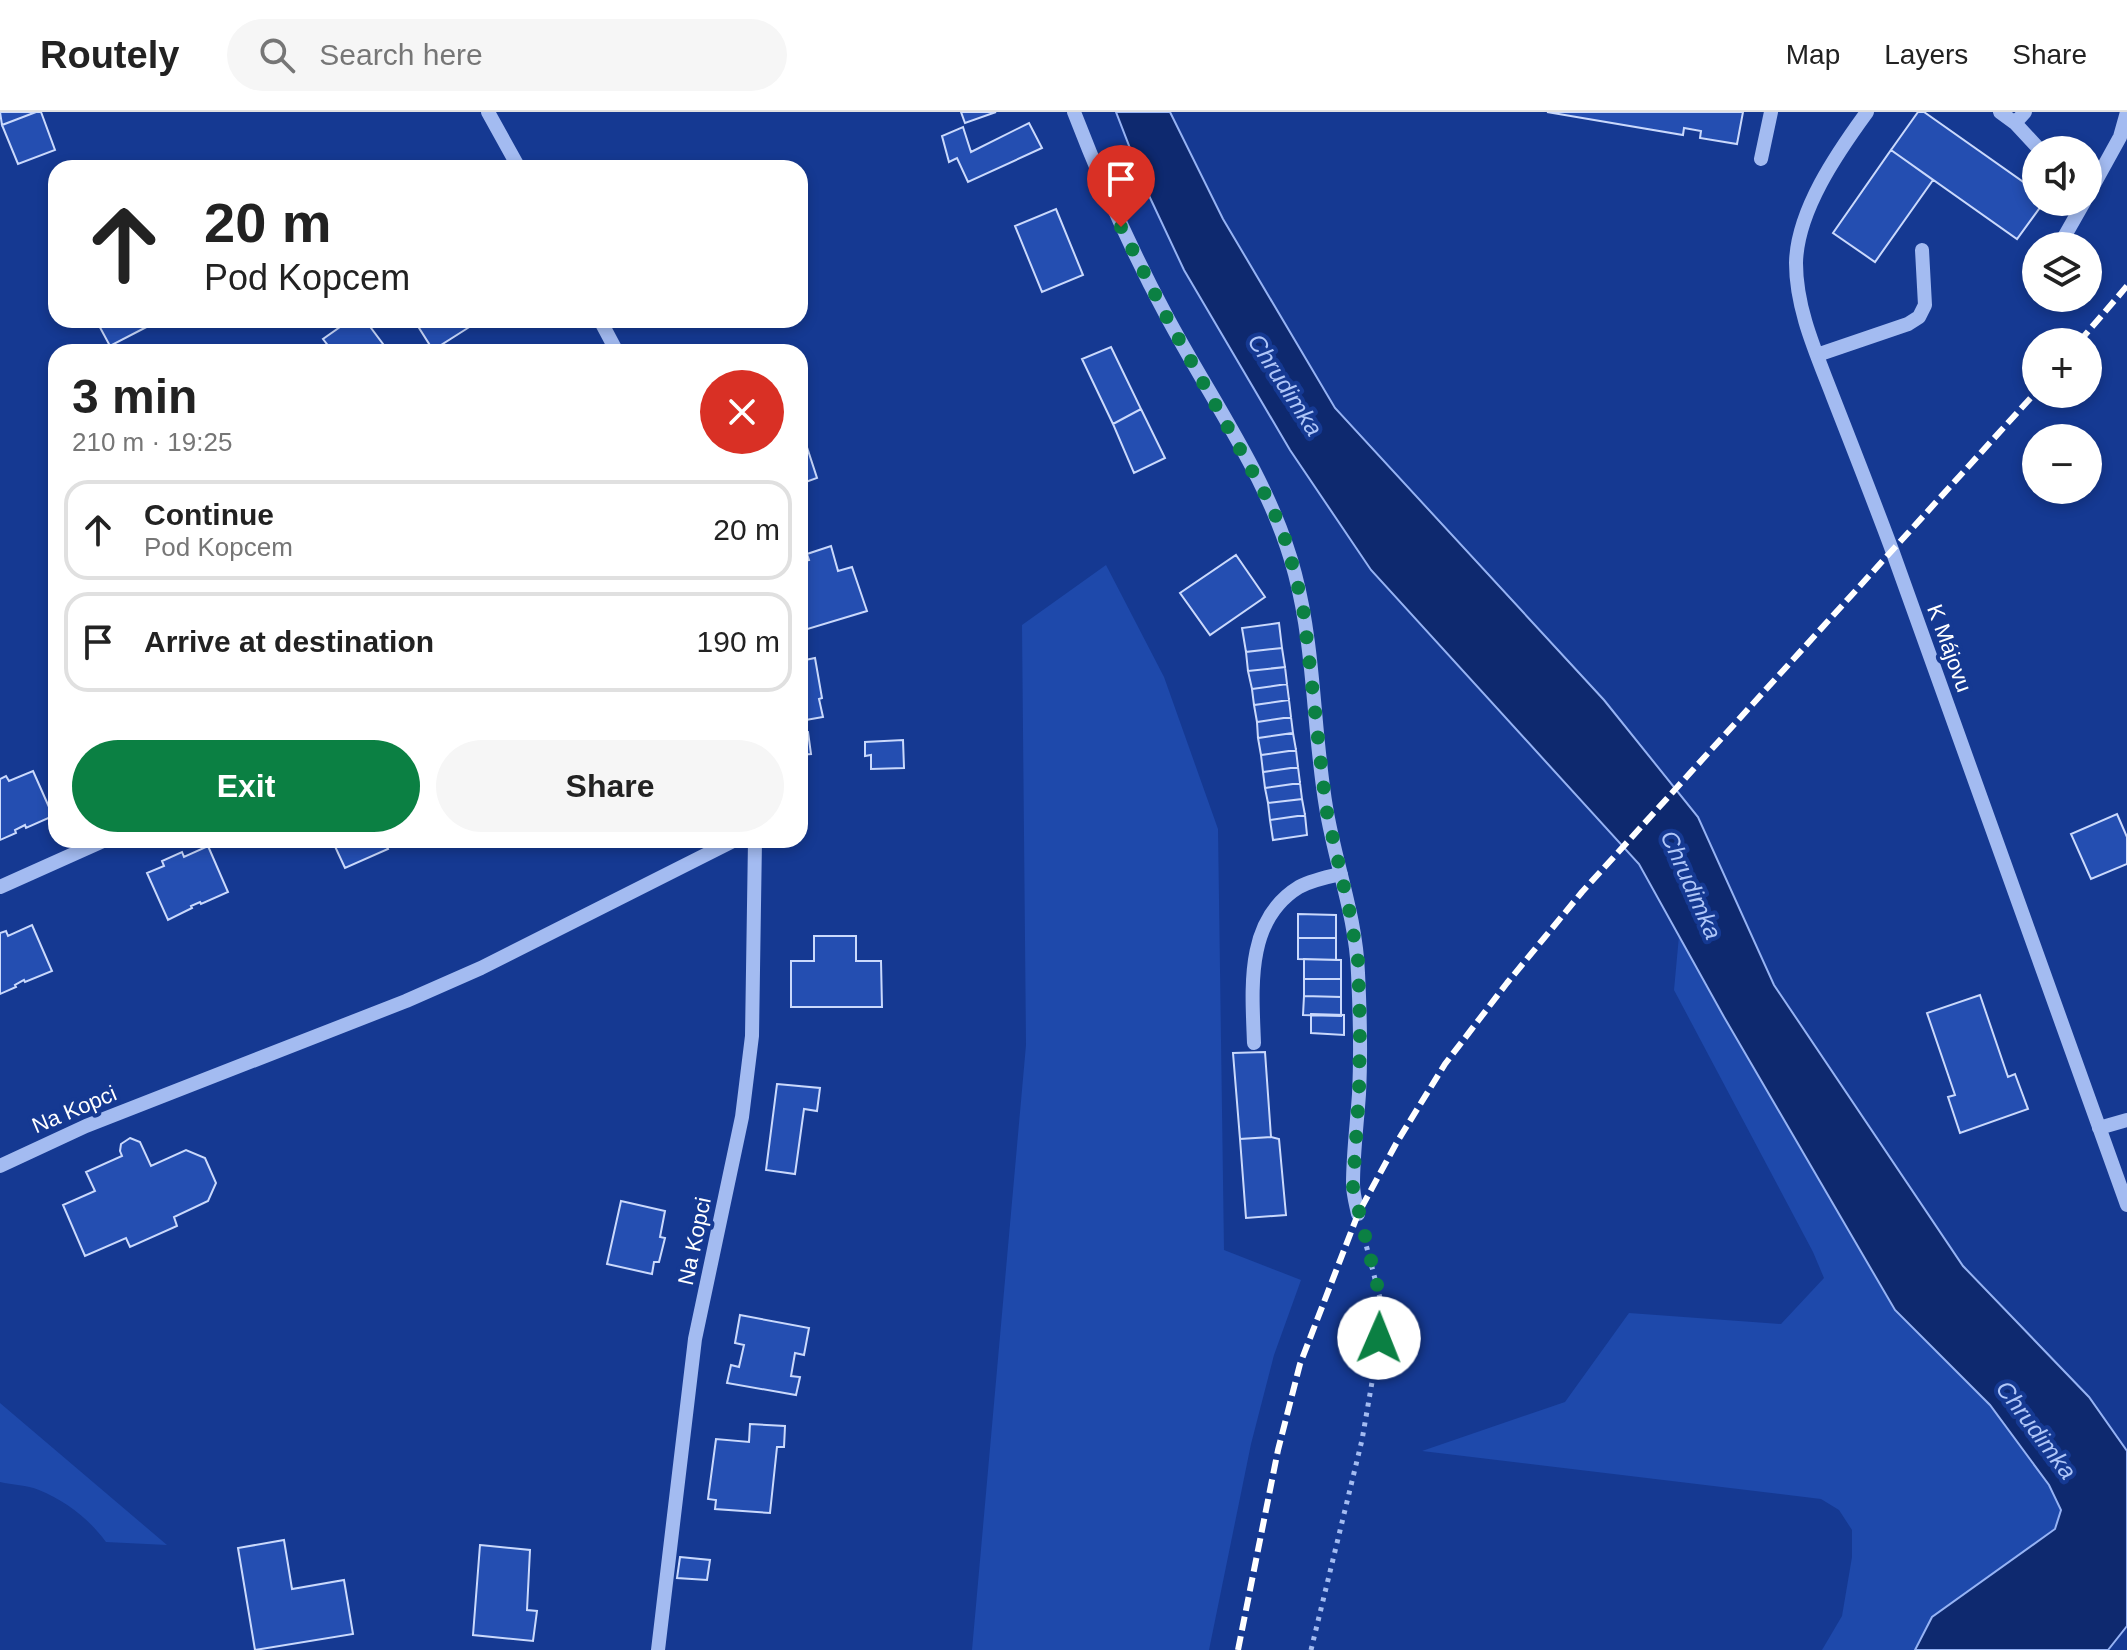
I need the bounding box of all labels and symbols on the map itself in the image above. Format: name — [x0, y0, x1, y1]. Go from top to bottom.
pin — [1087, 145, 1155, 227]
water label: Chrudimka — [1242, 329, 1328, 441]
street label: K Májovu — [1922, 601, 1977, 696]
water label: Chrudimka — [1656, 826, 1727, 943]
street label: Na Kopci — [28, 1081, 120, 1138]
street label: Na Kopci — [673, 1195, 716, 1287]
position arrow — [1337, 1296, 1421, 1380]
water label: Chrudimka — [1991, 1375, 2082, 1484]

